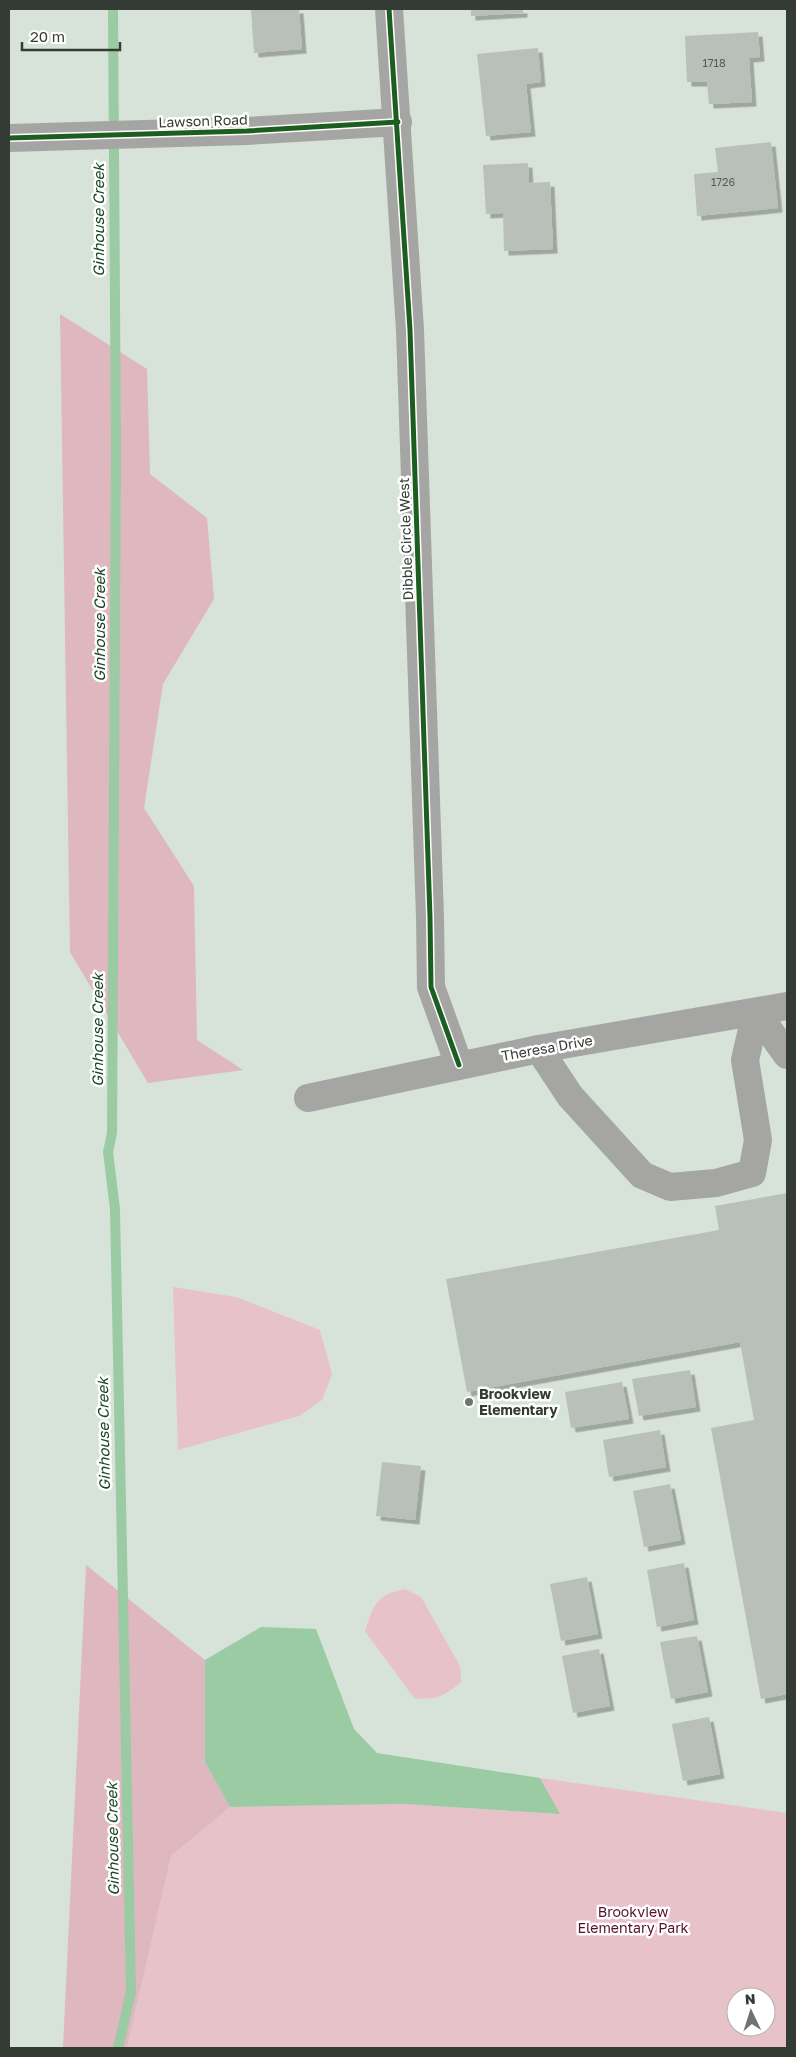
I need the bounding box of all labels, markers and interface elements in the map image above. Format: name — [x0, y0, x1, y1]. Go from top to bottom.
scale bar — [22, 20, 120, 52]
text: 20 m — [30, 27, 65, 45]
house number: 1718 — [702, 56, 726, 69]
street label: Lawson Road — [158, 110, 248, 131]
water label: Ginhouse Creek — [89, 162, 107, 277]
house number: 1726 — [711, 175, 735, 188]
street label: Dibble Circle West — [395, 477, 416, 601]
water label: Ginhouse Creek — [90, 567, 108, 682]
water label: Ginhouse Creek — [88, 972, 106, 1087]
street label: Theresa Drive — [500, 1031, 594, 1064]
water label: Ginhouse Creek — [93, 1376, 113, 1491]
place label: Brookview Elementary — [479, 1385, 558, 1418]
marker: Brookview Elementary — [463, 1396, 475, 1408]
water label: Ginhouse Creek — [102, 1781, 122, 1896]
park label: Brookview Elementary Park — [577, 1903, 689, 1936]
north arrow — [726, 1987, 776, 2037]
text: N — [744, 1990, 756, 2007]

